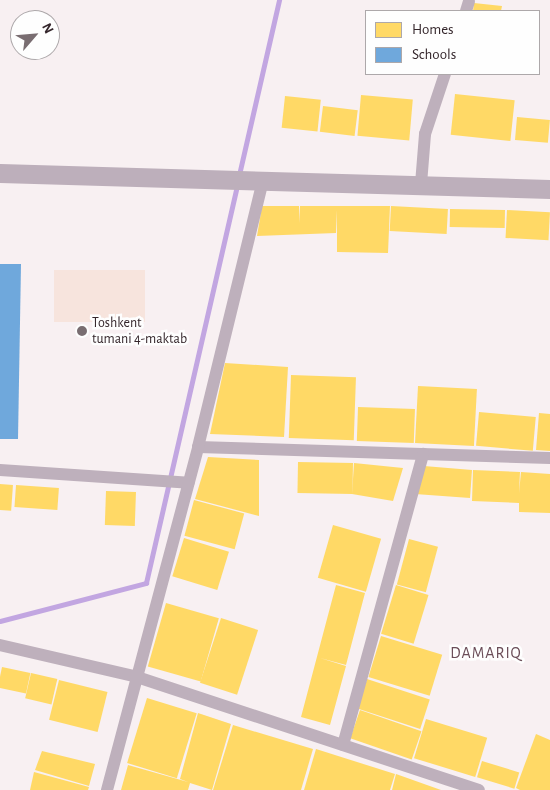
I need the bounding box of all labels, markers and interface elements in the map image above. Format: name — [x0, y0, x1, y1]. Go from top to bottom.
north arrow — [10, 10, 60, 60]
legend — [365, 10, 540, 75]
text: N — [39, 21, 56, 36]
text: Homes — [412, 22, 454, 37]
text: Schools — [412, 47, 456, 62]
place label: Toshkent tumani 4-maktab — [92, 315, 187, 348]
marker: Toshkent tumani 4-maktab — [76, 325, 88, 337]
district label: DAMARIQ — [449, 643, 523, 663]

